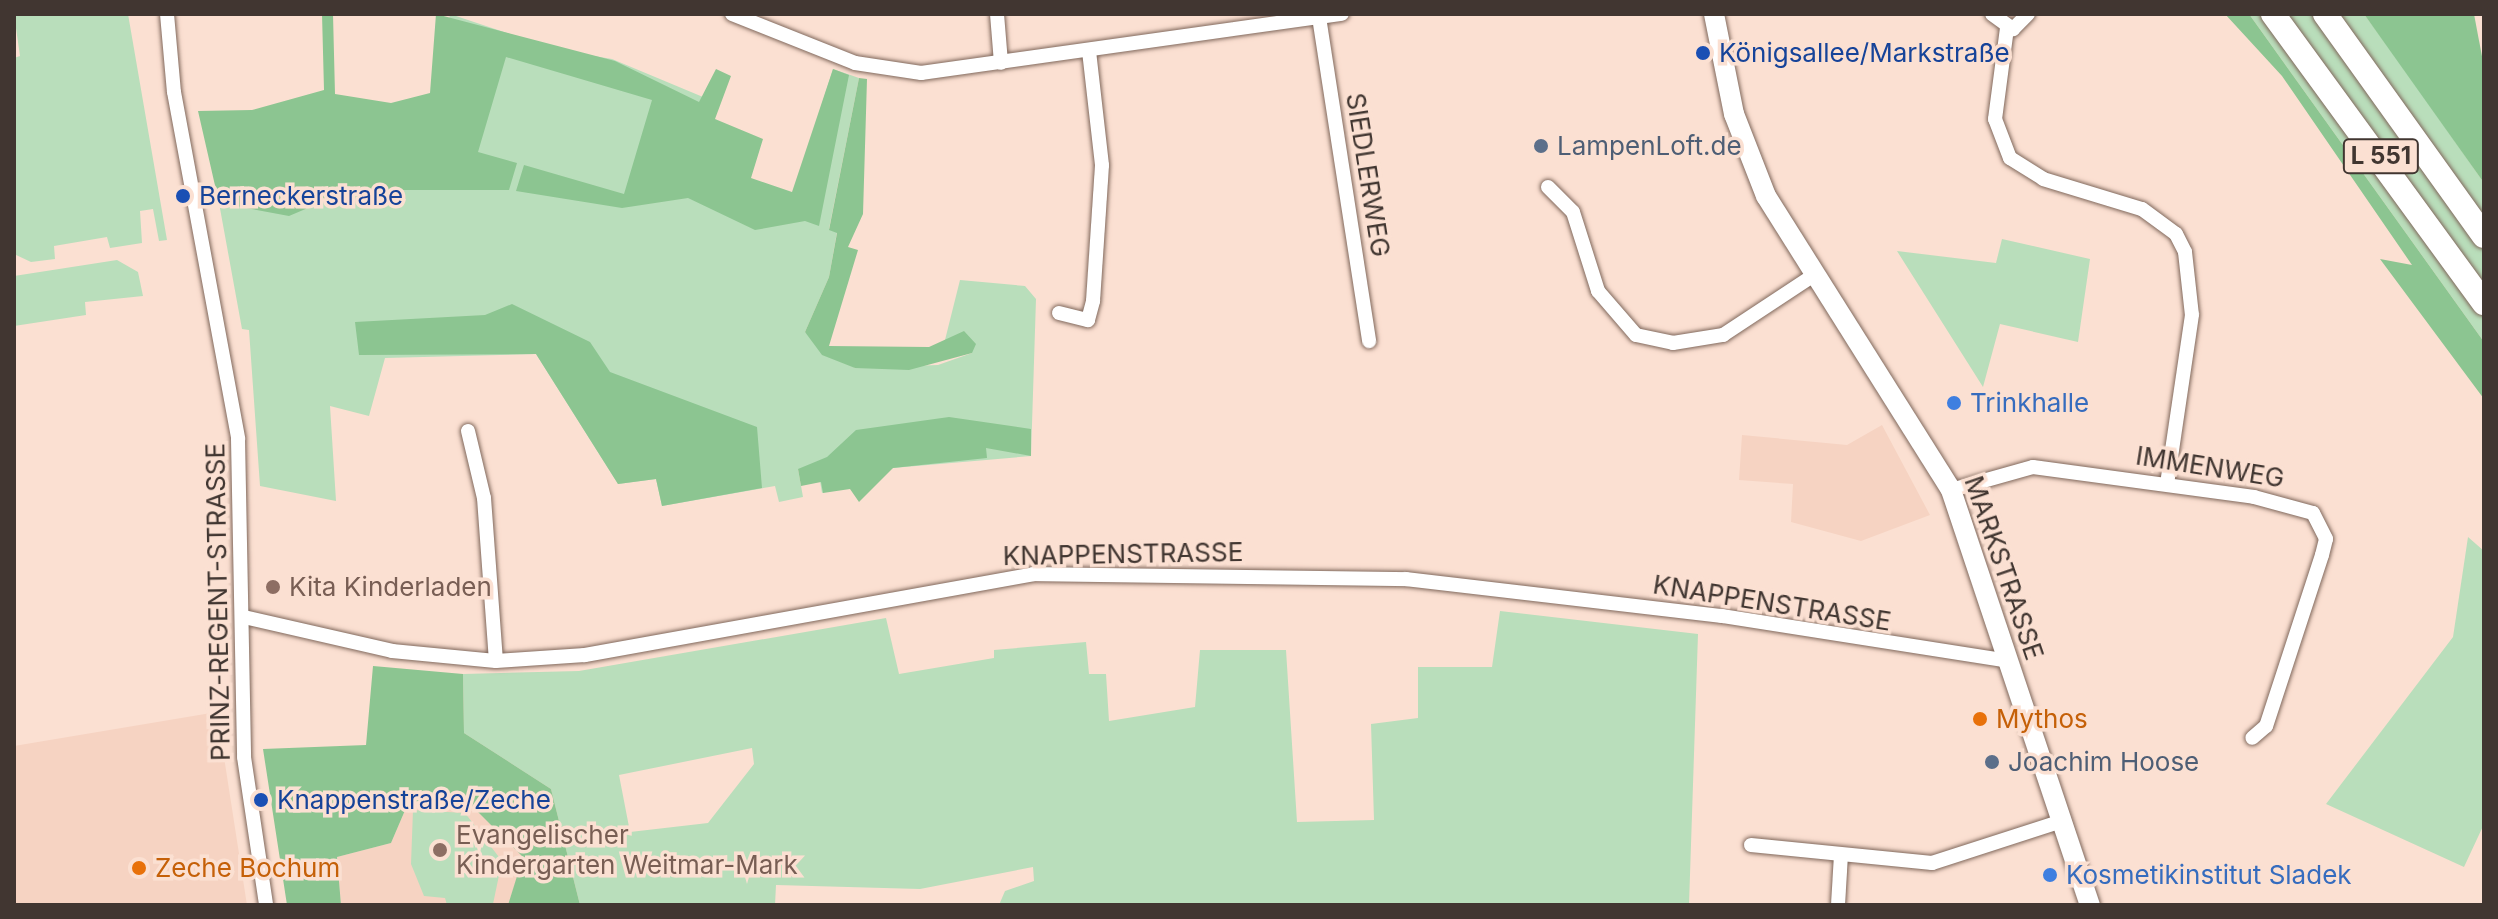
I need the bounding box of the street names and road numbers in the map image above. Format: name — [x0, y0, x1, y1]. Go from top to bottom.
street label: SIEDLERWEG — [1340, 91, 1396, 259]
road number: L 551 — [2341, 136, 2421, 176]
street label: IMMENWEG — [2134, 440, 2286, 494]
street label: PRINZ-REGENT-STRASSE — [200, 443, 236, 761]
street label: MARKSTRASSE — [1958, 472, 2050, 664]
street label: KNAPPENSTRASSE — [1002, 536, 1244, 572]
street label: KNAPPENSTRASSE — [1651, 569, 1893, 637]

